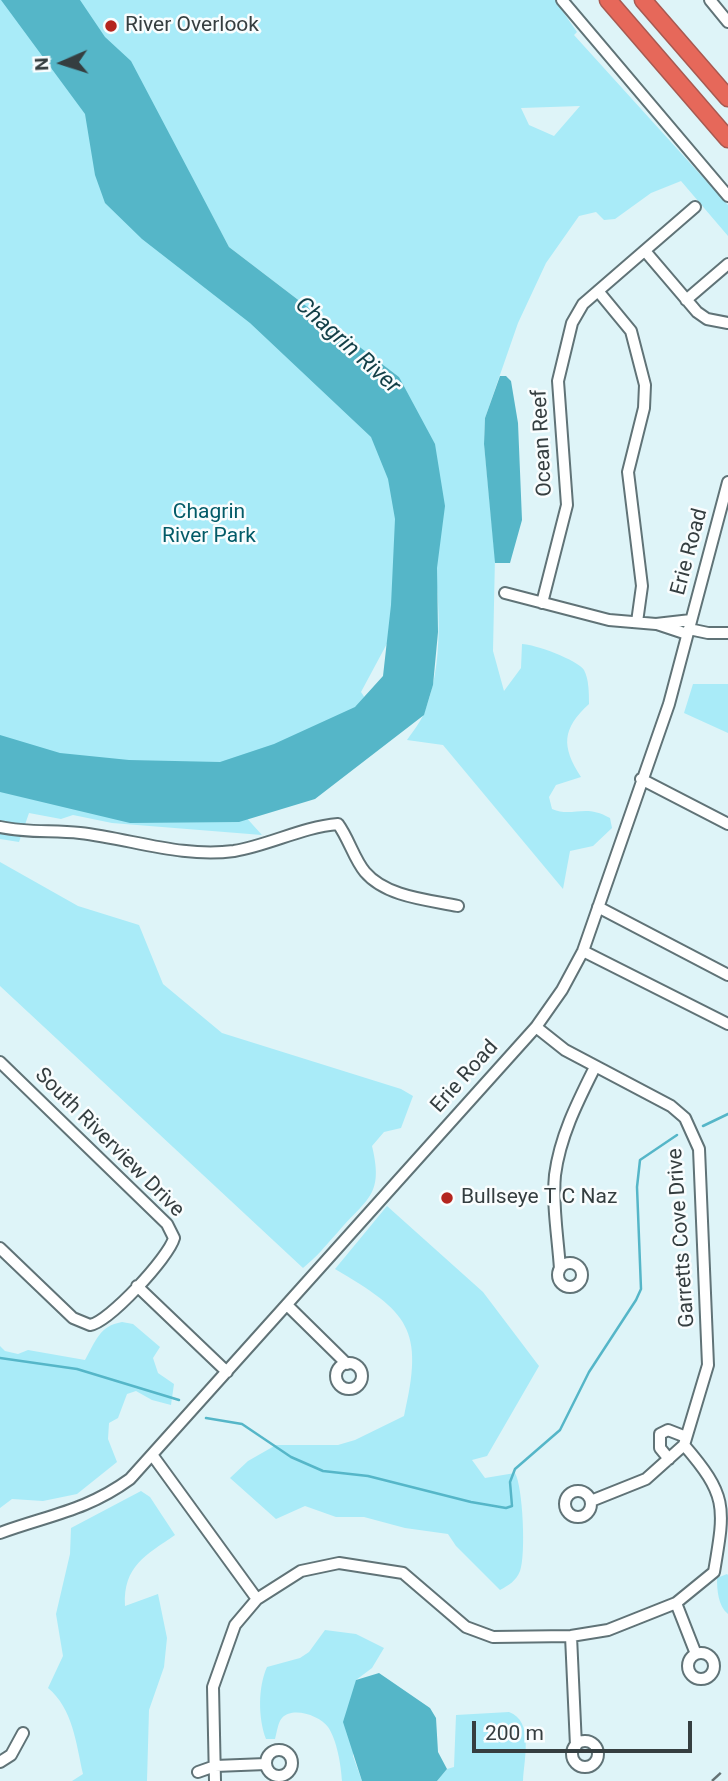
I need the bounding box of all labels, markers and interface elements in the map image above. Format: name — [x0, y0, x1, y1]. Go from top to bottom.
place label: River Overlook — [125, 13, 259, 39]
marker: River Overlook — [103, 18, 119, 34]
north arrow — [28, 28, 98, 98]
text: N — [30, 57, 53, 71]
water label: Chagrin River — [289, 292, 405, 400]
street label: Ocean Reef — [528, 389, 558, 497]
park label: Chagrin River Park — [162, 500, 256, 550]
street label: Erie Road — [666, 506, 714, 598]
street label: Erie Road — [426, 1036, 504, 1118]
street label: South Riverview Drive — [29, 1063, 189, 1223]
street label: Garretts Cove Drive — [663, 1147, 701, 1329]
place label: Bullseye T C Naz — [461, 1185, 617, 1211]
marker: Bullseye T C Naz — [439, 1190, 455, 1206]
scale bar — [476, 1708, 696, 1752]
text: 200 m — [485, 1721, 544, 1745]

